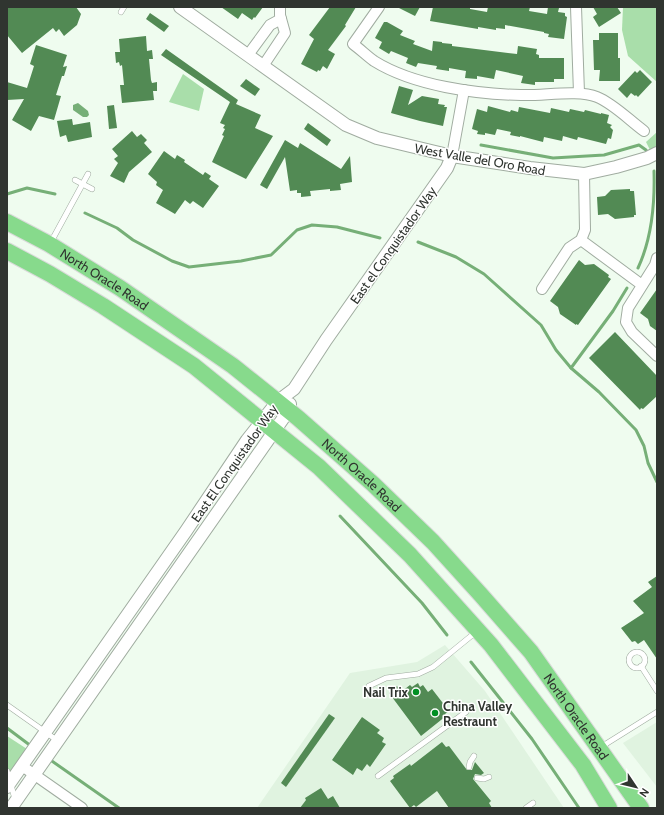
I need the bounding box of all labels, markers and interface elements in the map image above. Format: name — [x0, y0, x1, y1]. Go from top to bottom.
street label: West Valle del Oro Road — [413, 140, 547, 178]
street label: East el Conquistador Way — [346, 183, 440, 307]
street label: North Oracle Road — [57, 245, 152, 313]
street label: East El Conquistador Way — [187, 401, 281, 525]
street label: North Oracle Road — [319, 435, 405, 515]
street label: North Oracle Road — [541, 670, 612, 763]
place label: Nail Trix — [363, 684, 409, 700]
marker: Nail Trix — [411, 687, 421, 697]
place label: China Valley Restraunt — [443, 698, 512, 729]
marker: China Valley Restraunt — [430, 708, 440, 718]
north arrow — [616, 767, 656, 807]
text: N — [636, 786, 652, 800]

